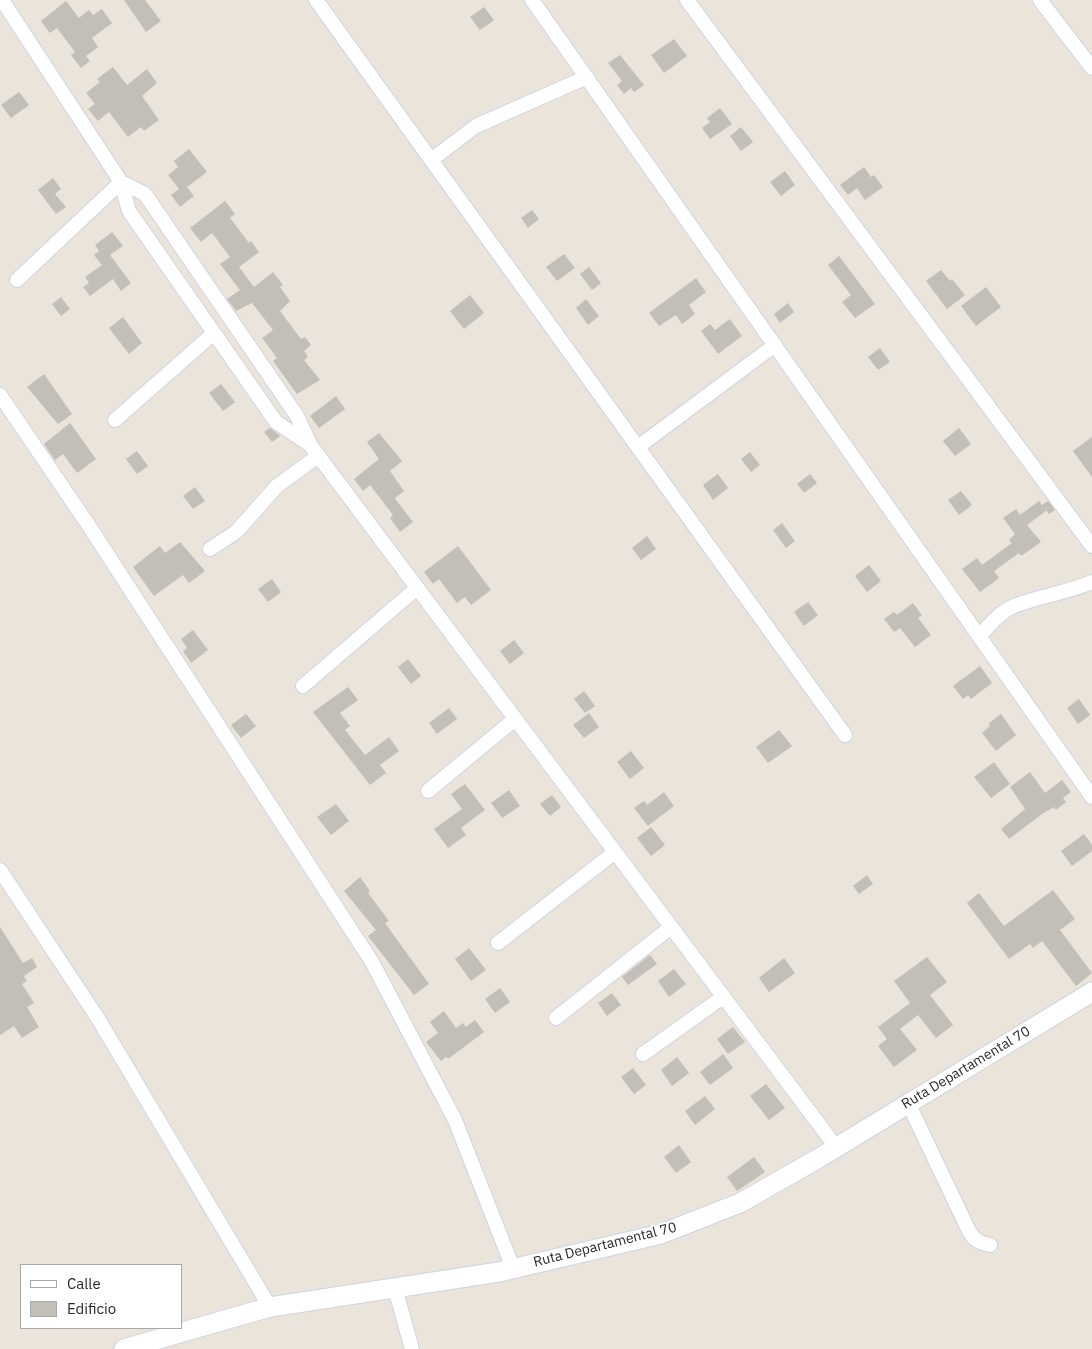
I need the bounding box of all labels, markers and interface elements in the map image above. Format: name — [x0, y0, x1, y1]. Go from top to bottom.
street label: Ruta Departamental 70 — [899, 1023, 1033, 1113]
street label: Ruta Departamental 70 — [532, 1219, 678, 1271]
legend — [20, 1264, 182, 1329]
text: Calle — [67, 1274, 101, 1293]
text: Edificio — [67, 1299, 116, 1318]

